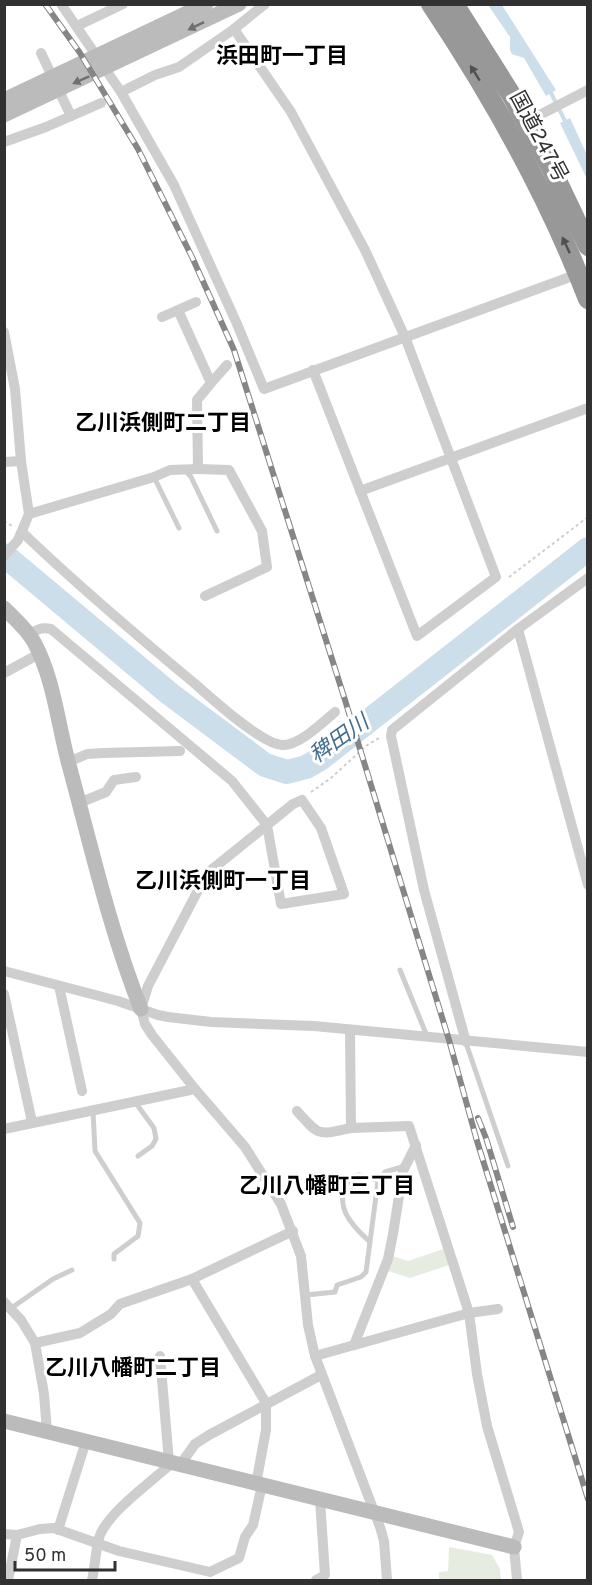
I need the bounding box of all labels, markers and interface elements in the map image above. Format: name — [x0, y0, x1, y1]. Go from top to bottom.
one-way arrow — [188, 21, 205, 30]
district label: 浜田町一丁目 — [216, 44, 348, 71]
one-way arrow — [469, 65, 480, 81]
one-way arrow — [72, 75, 89, 84]
street label: 国道247号 — [503, 87, 573, 187]
one-way arrow — [561, 237, 570, 254]
district label: 乙川浜側町二丁目 — [75, 411, 251, 438]
water label: 稗田川 — [305, 709, 376, 770]
district label: 乙川浜側町一丁目 — [135, 869, 311, 896]
district label: 乙川八幡町三丁目 — [239, 1174, 415, 1201]
district label: 乙川八幡町二丁目 — [45, 1356, 221, 1383]
scale bar — [15, 1534, 116, 1572]
text: 50 m — [24, 1545, 66, 1568]

